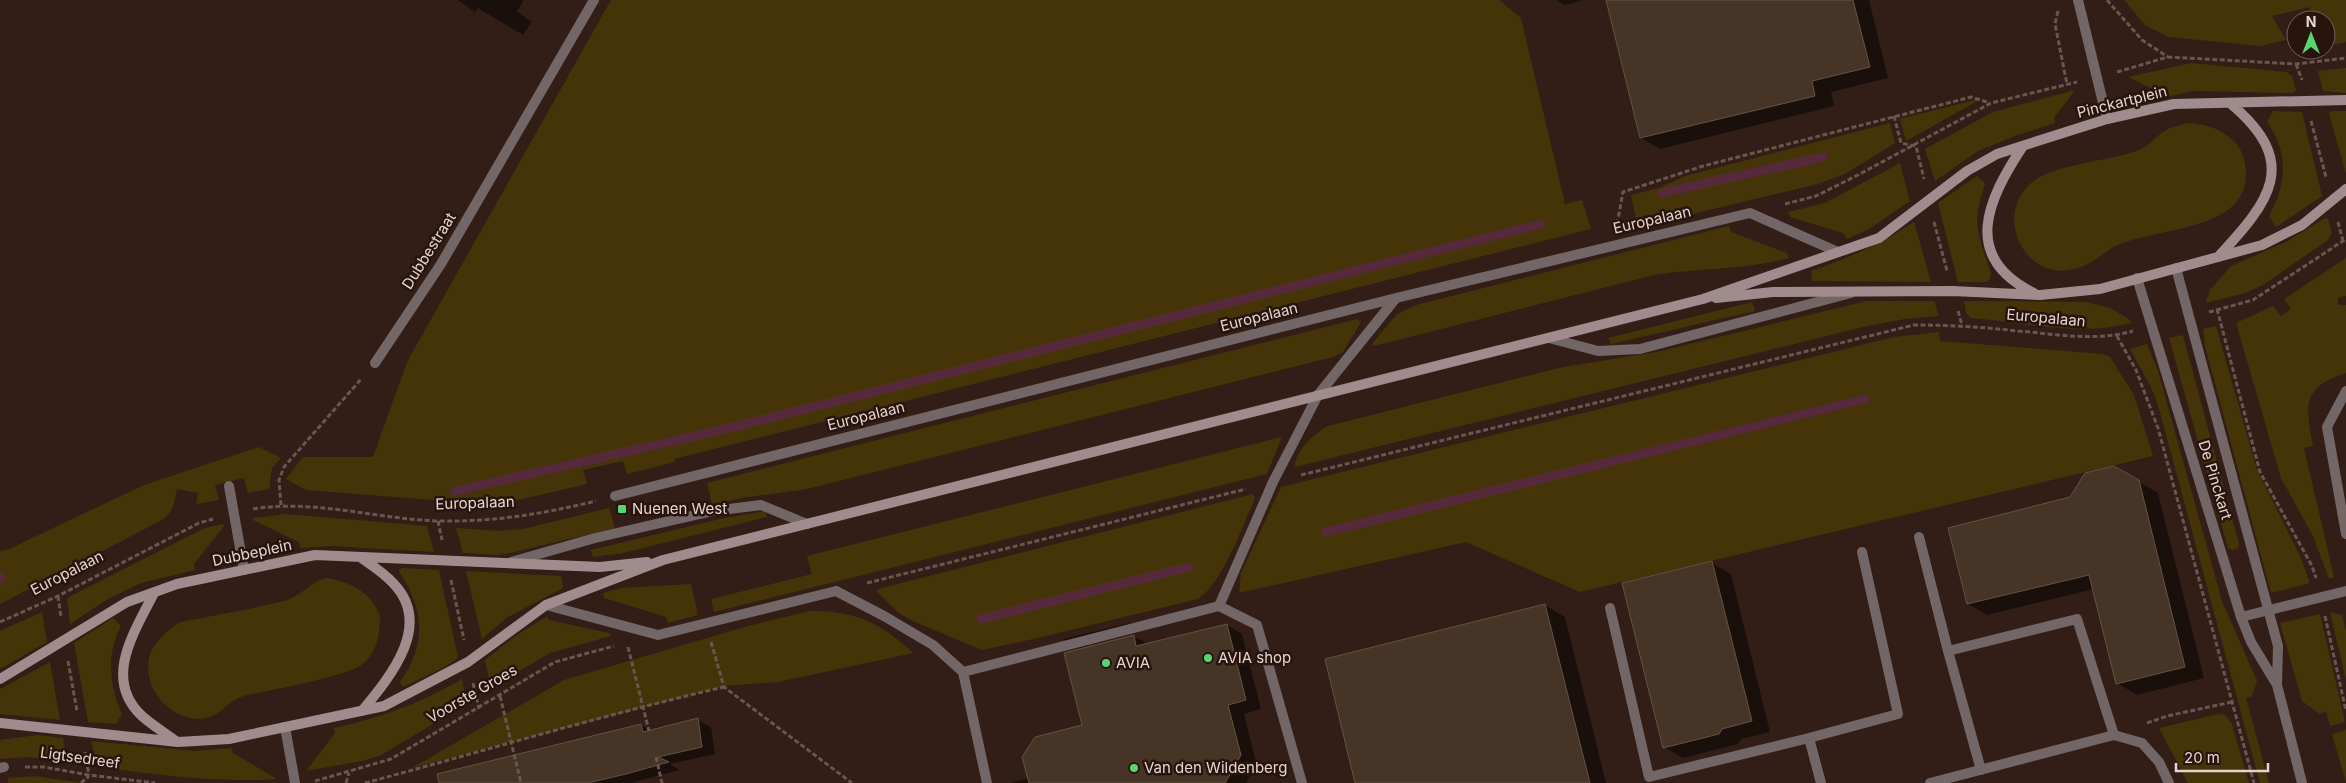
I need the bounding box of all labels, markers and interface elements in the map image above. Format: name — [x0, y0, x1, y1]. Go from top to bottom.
north arrow — [2286, 10, 2336, 60]
text: N — [2306, 13, 2316, 30]
street label: Pinckartplein — [2075, 81, 2169, 122]
street label: Europalaan — [1611, 201, 1693, 238]
street label: Dubbestraat — [397, 209, 460, 293]
street label: Europalaan — [1218, 298, 1300, 335]
street label: Europalaan — [2006, 305, 2086, 330]
street label: Europalaan — [825, 397, 907, 434]
street label: De Pinckart — [2194, 438, 2237, 522]
street label: Europalaan — [435, 492, 515, 513]
place label: Nuenen West — [632, 499, 727, 518]
marker: Nuenen West — [616, 503, 628, 515]
street label: Dubbeplein — [210, 535, 293, 570]
street label: Europalaan — [27, 546, 106, 599]
place label: AVIA shop — [1218, 648, 1291, 667]
marker: AVIA shop — [1202, 652, 1214, 664]
place label: AVIA — [1116, 653, 1150, 672]
marker: AVIA — [1100, 657, 1112, 669]
street label: Voorste Groes — [423, 660, 520, 727]
scale bar — [2176, 740, 2268, 772]
street label: Ligtsedreef — [39, 743, 122, 773]
text: 20 m — [2184, 748, 2220, 767]
place label: Van den Wildenberg — [1144, 758, 1287, 777]
marker: Van den Wildenberg — [1128, 762, 1140, 774]

